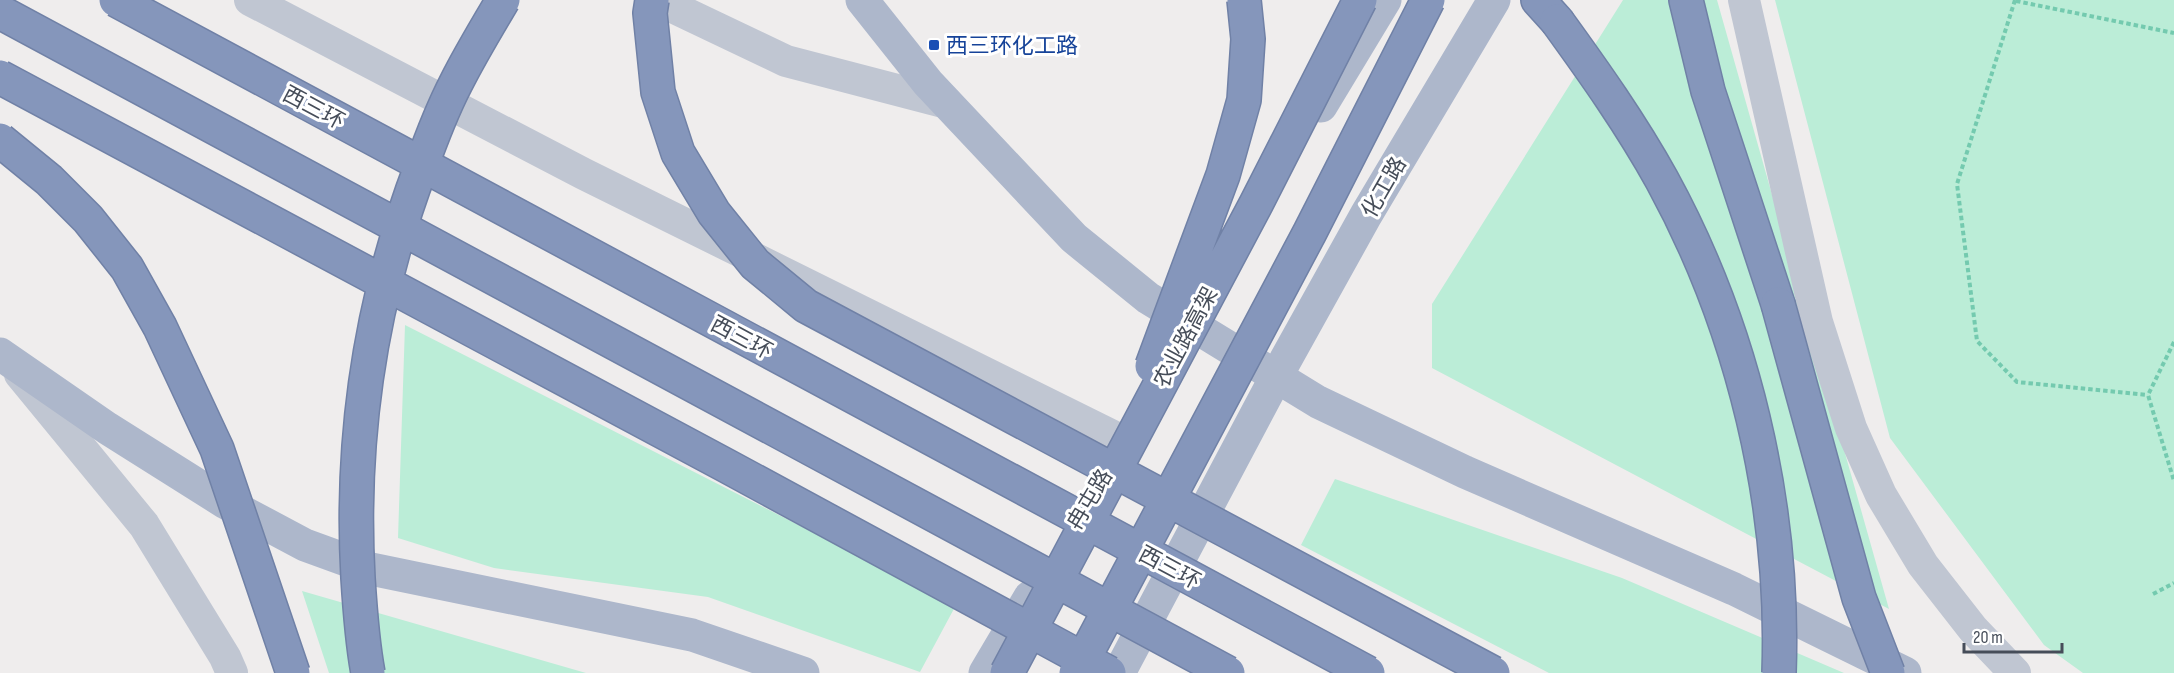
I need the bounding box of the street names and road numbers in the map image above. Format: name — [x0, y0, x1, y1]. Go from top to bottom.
street label: 西三环 — [278, 81, 349, 136]
street label: 化工路 — [1356, 152, 1412, 223]
street label: 农业路高架 — [1149, 283, 1224, 393]
street label: 西三环 — [706, 311, 777, 366]
street label: 冉屯路 — [1062, 465, 1119, 535]
street label: 西三环 — [1134, 541, 1205, 596]

